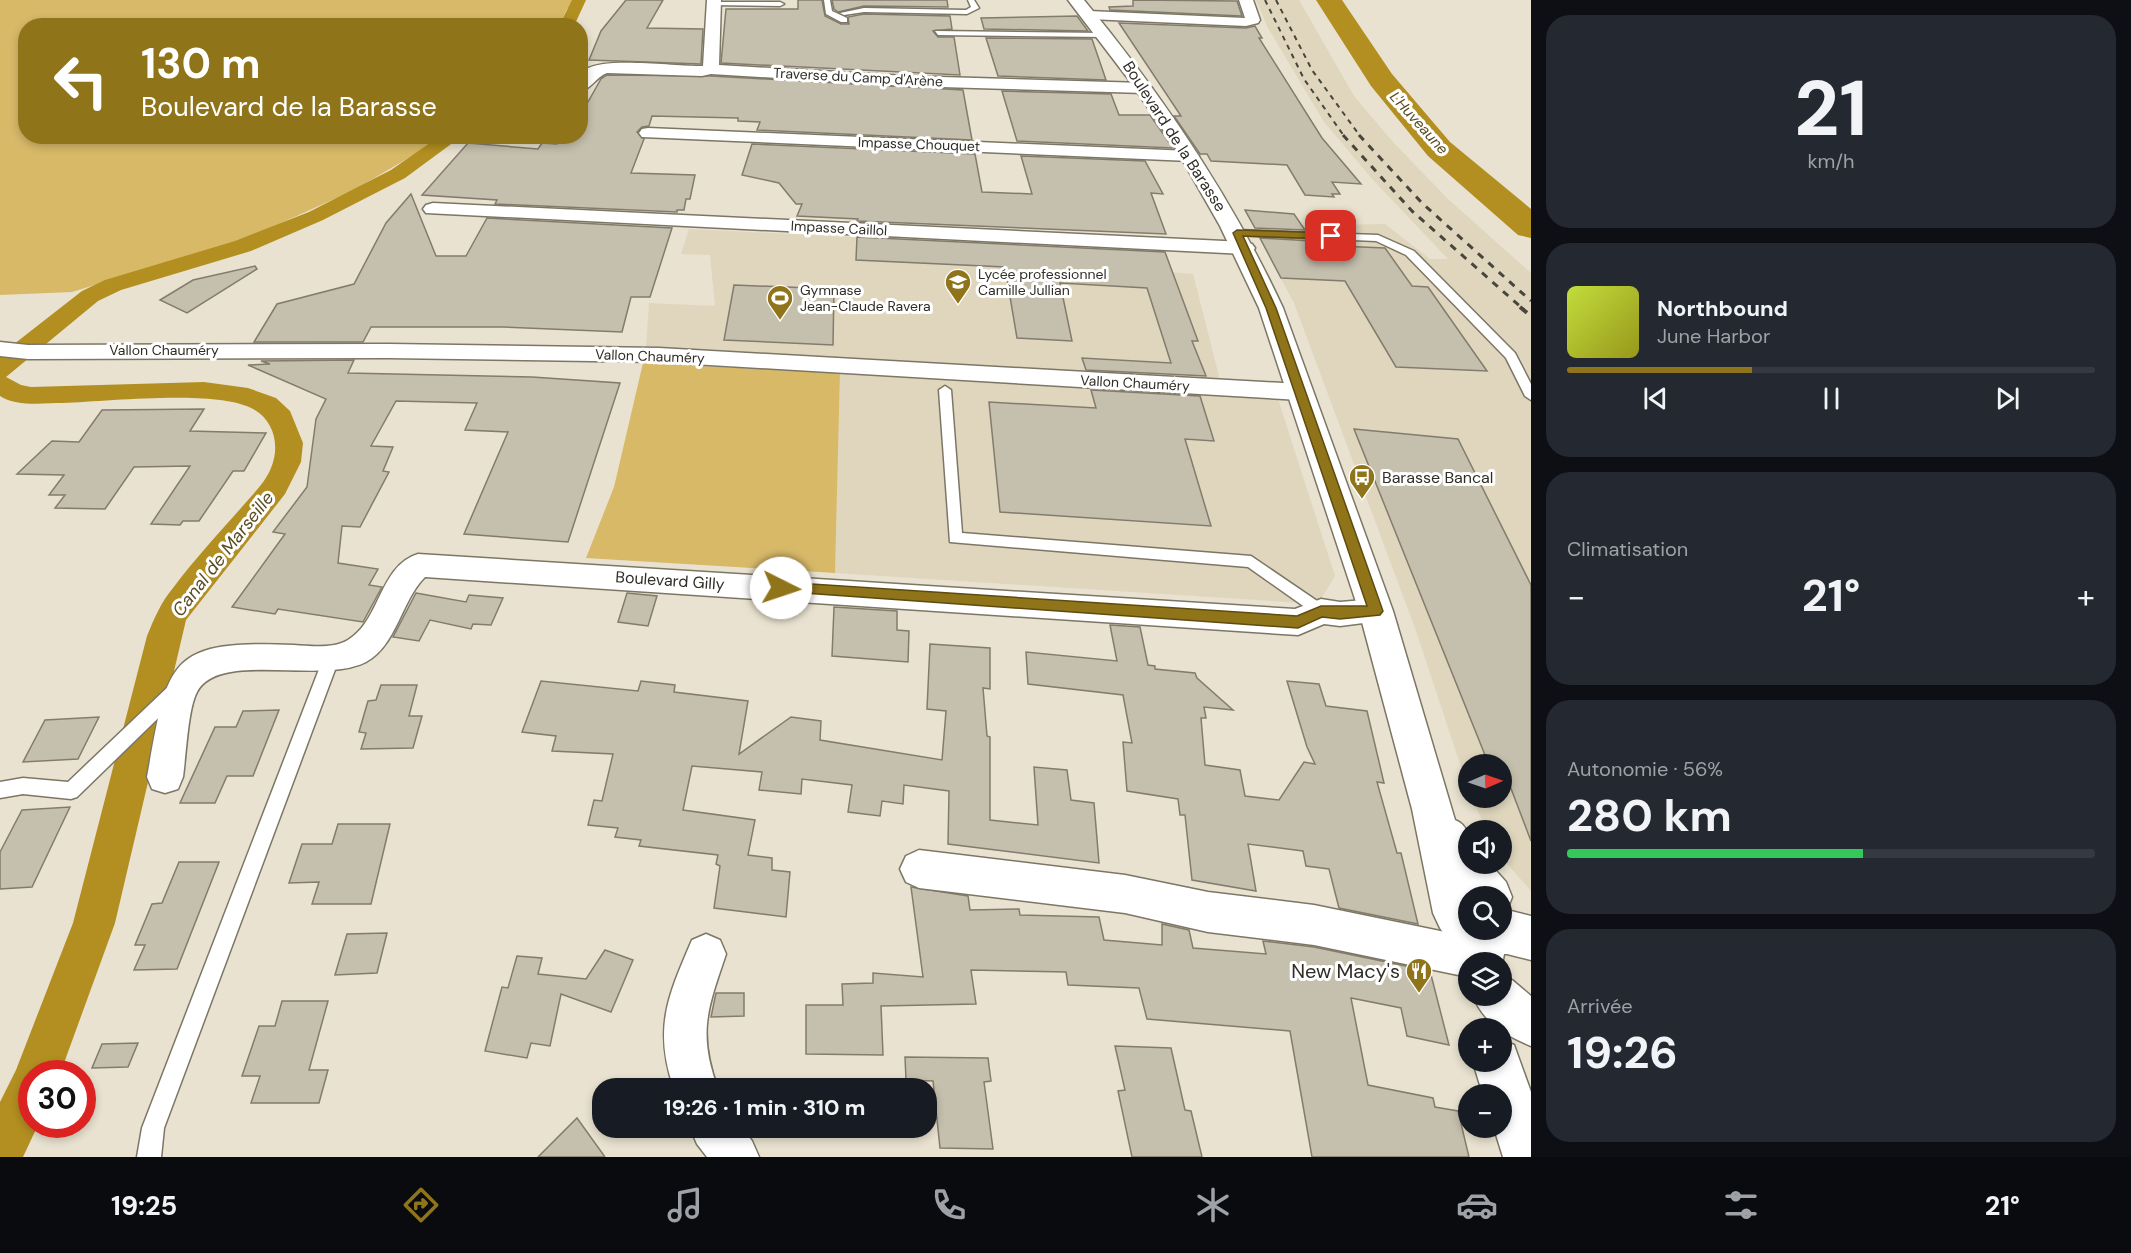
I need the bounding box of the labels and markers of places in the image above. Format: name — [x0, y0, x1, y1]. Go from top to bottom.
pin — [1305, 210, 1356, 261]
place label: Lycée professionnel Camille Jullian — [978, 265, 1107, 299]
school or university icon: Lycée professionnel Camille Jullian — [943, 267, 973, 305]
place label: Gymnase Jean-Claude Ravera — [800, 281, 931, 315]
sports icon: Gymnase Jean-Claude Ravera — [765, 283, 795, 321]
bus stop icon: Barasse Bancal — [1347, 462, 1377, 500]
place label: Barasse Bancal — [1382, 467, 1493, 488]
restaurant icon: New Macy's — [1404, 956, 1434, 994]
place label: New Macy's — [1291, 958, 1400, 984]

